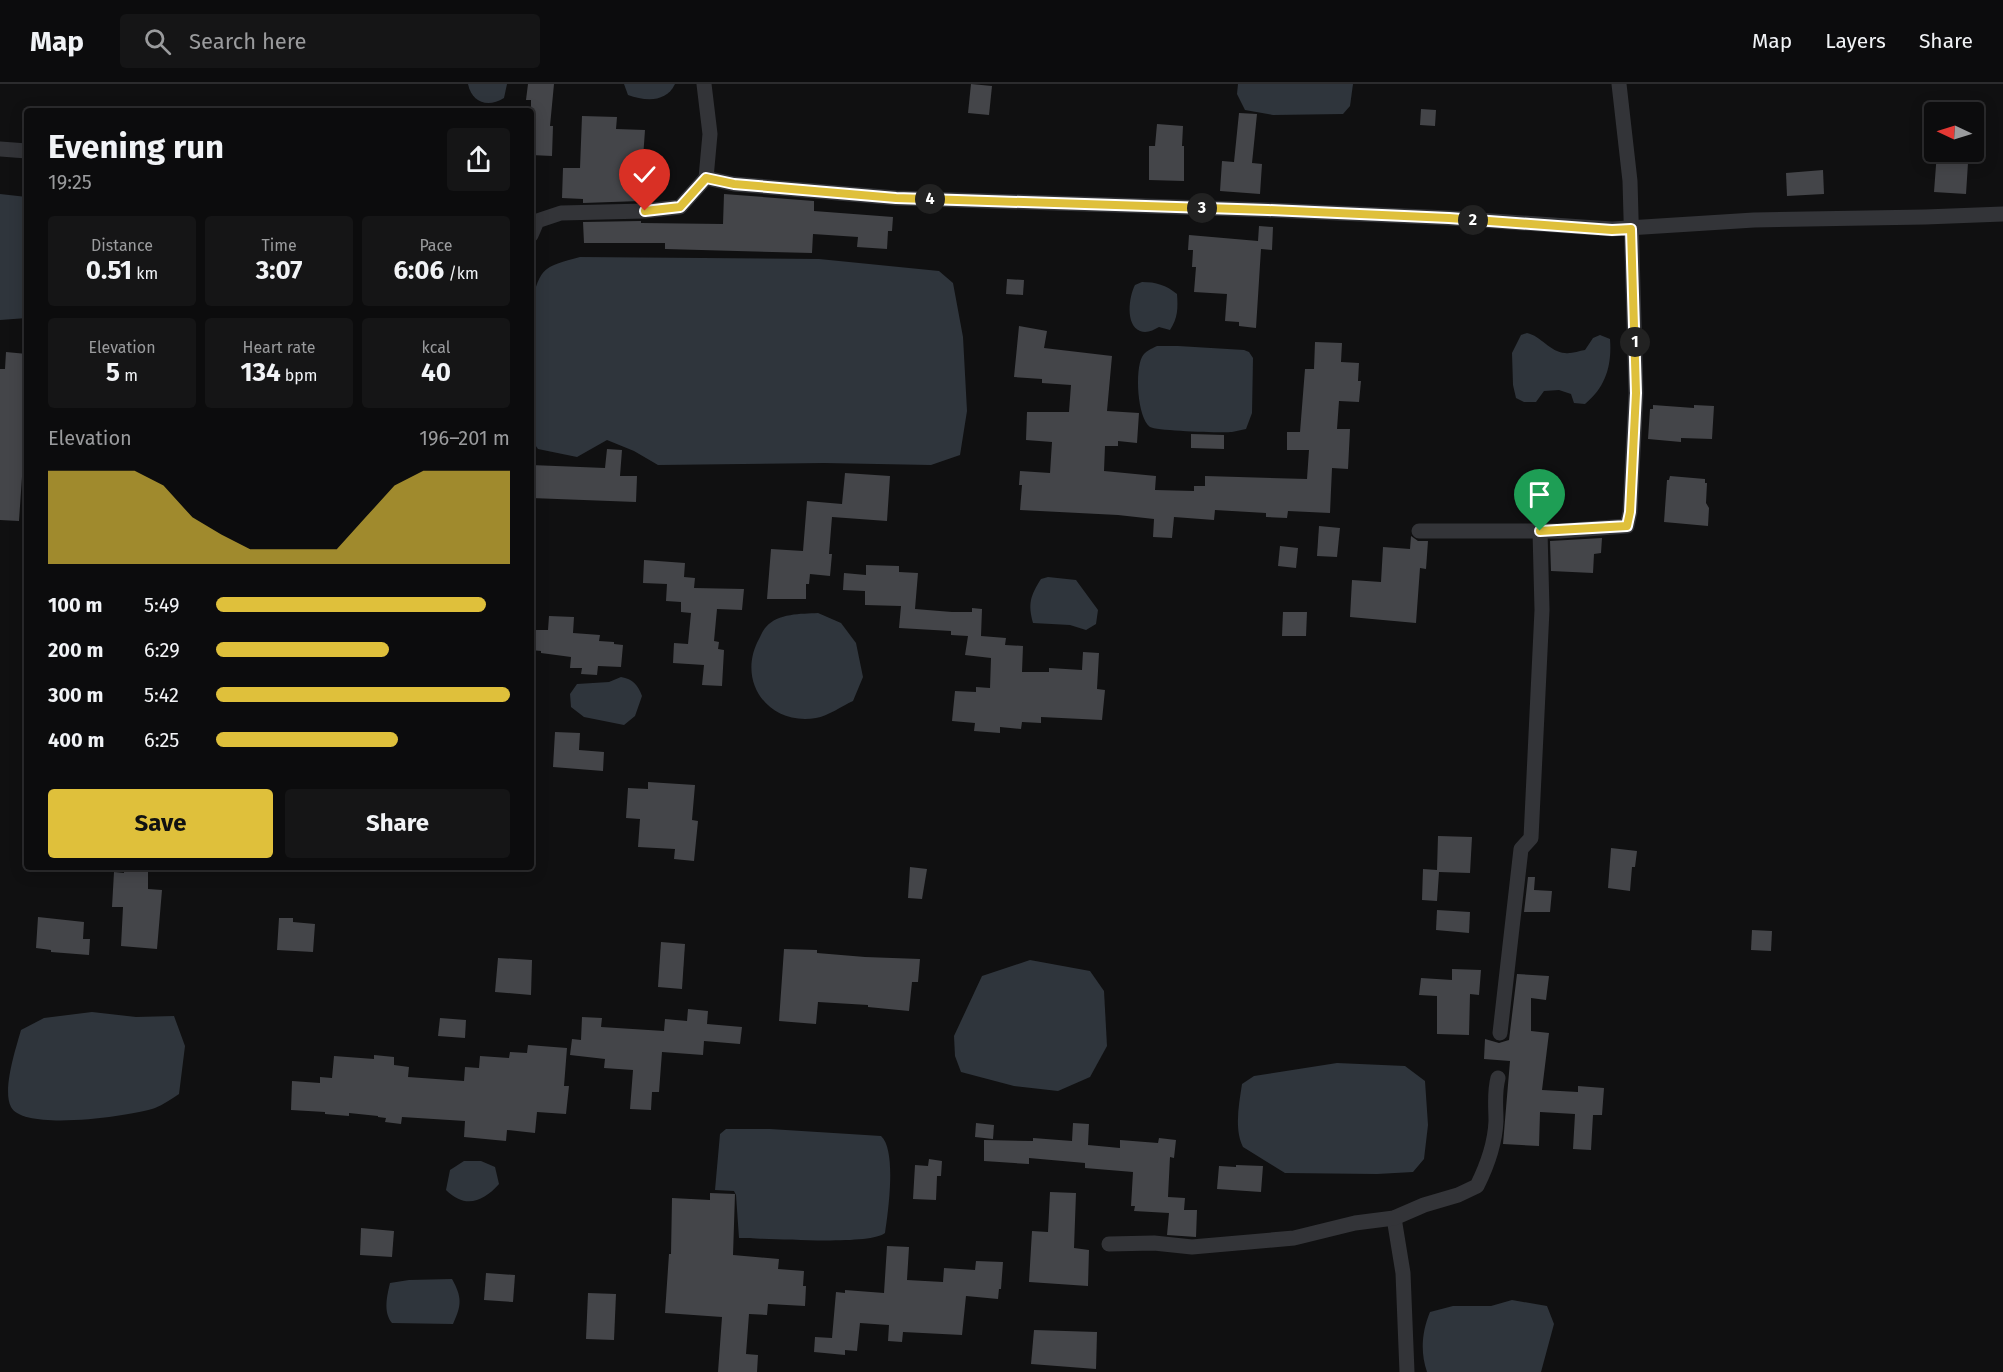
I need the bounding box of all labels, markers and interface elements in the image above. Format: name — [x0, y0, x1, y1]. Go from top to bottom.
search box — [120, 14, 540, 68]
text: Map — [30, 25, 84, 58]
icon: search — [141, 25, 174, 58]
text: Search here — [189, 28, 307, 55]
text: Map — [1752, 28, 1792, 54]
text: Layers — [1825, 28, 1886, 54]
text: Share — [1919, 28, 1973, 54]
north arrow — [1924, 102, 1984, 162]
map controls — [1924, 102, 1984, 162]
text: Evening run — [48, 127, 224, 167]
button: share — [447, 128, 510, 191]
pin — [619, 149, 670, 211]
icon: check — [628, 158, 661, 191]
text: 19:25 — [48, 170, 92, 194]
pin: 4 — [915, 184, 945, 214]
text: 4 — [925, 189, 935, 208]
pin: 3 — [1187, 193, 1217, 223]
text: 3 — [1198, 198, 1206, 217]
pin: 2 — [1458, 205, 1488, 235]
text: 2 — [1469, 210, 1477, 229]
text: Distance — [91, 236, 153, 255]
text: Time — [261, 236, 297, 255]
text: Pace — [419, 236, 453, 255]
text: 0.51 — [86, 255, 132, 286]
text: 3:07 — [256, 255, 302, 286]
text: 6:06 — [393, 255, 444, 286]
text: km — [132, 264, 158, 283]
text: /km — [444, 264, 479, 283]
pin: 1 — [1620, 327, 1650, 357]
text: 1 — [1631, 332, 1639, 351]
text: Elevation — [88, 338, 156, 357]
text: Heart rate — [243, 338, 315, 357]
text: kcal — [422, 338, 450, 357]
text: 5 — [106, 357, 120, 388]
text: 134 — [240, 357, 281, 388]
text: 40 — [421, 357, 451, 388]
text: m — [120, 366, 138, 385]
text: bpm — [281, 366, 318, 385]
text: Elevation — [48, 426, 132, 450]
text: 196–201 m — [419, 426, 510, 450]
pin — [1514, 469, 1565, 531]
icon: arrive — [1523, 478, 1556, 511]
text: 100 m — [48, 593, 102, 617]
text: 5:49 — [144, 593, 179, 617]
text: 200 m — [48, 638, 103, 662]
text: 6:29 — [144, 638, 180, 662]
text: 300 m — [48, 683, 103, 707]
text: 5:42 — [144, 683, 179, 707]
text: 400 m — [48, 728, 104, 752]
text: 6:25 — [144, 728, 179, 752]
button: Save — [48, 789, 273, 858]
button: Share — [285, 789, 510, 858]

